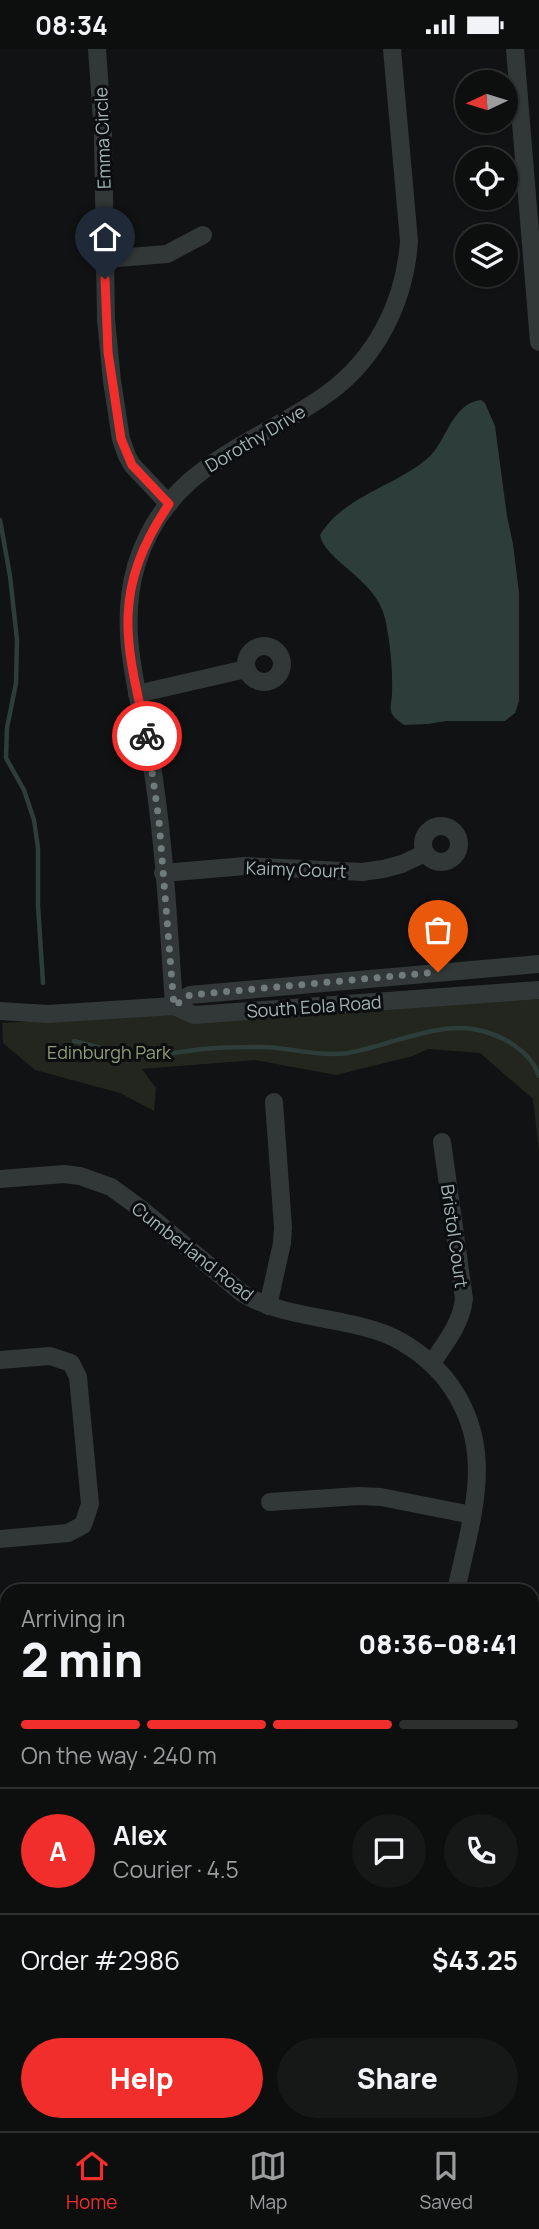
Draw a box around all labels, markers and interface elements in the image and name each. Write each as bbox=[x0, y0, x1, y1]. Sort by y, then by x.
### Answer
text: 08:34 bbox=[35, 7, 108, 43]
north arrow bbox=[455, 70, 518, 133]
map controls bbox=[455, 70, 518, 287]
street label: Emma Circle bbox=[88, 87, 116, 189]
button: locate bbox=[455, 147, 518, 210]
pin bbox=[75, 207, 135, 279]
icon: home bbox=[86, 218, 124, 256]
button: layers bbox=[455, 224, 518, 287]
street label: Dorothy Drive bbox=[200, 399, 310, 477]
courier bbox=[112, 701, 182, 771]
icon: bike bbox=[128, 717, 166, 755]
street label: Kaimy Court bbox=[245, 855, 347, 883]
pin bbox=[408, 900, 468, 972]
icon: bag bbox=[419, 911, 457, 949]
street label: South Eola Road bbox=[246, 989, 382, 1023]
park label: Edinburgh Park bbox=[47, 1040, 172, 1064]
street label: Bristol Court bbox=[436, 1183, 474, 1289]
street label: Cumberland Road bbox=[127, 1196, 259, 1306]
text: Arriving in bbox=[21, 1602, 126, 1634]
text: 08:36–08:41 bbox=[359, 1626, 518, 1662]
text: 2 min bbox=[21, 1628, 143, 1691]
text: On the way · 240 m bbox=[21, 1739, 217, 1771]
button: chat bbox=[352, 1814, 426, 1888]
button: phone bbox=[444, 1814, 518, 1888]
text: Alex bbox=[113, 1817, 167, 1853]
text: A bbox=[49, 1833, 67, 1869]
text: Courier · 4.5 bbox=[113, 1853, 239, 1885]
text: Order #2986 bbox=[21, 1942, 180, 1978]
text: $43.25 bbox=[432, 1942, 518, 1978]
button: Help bbox=[21, 2038, 263, 2118]
button: Share bbox=[277, 2038, 518, 2118]
tab: Home bbox=[66, 2147, 117, 2215]
tab: Map bbox=[249, 2147, 287, 2215]
tab: Saved bbox=[419, 2147, 473, 2215]

